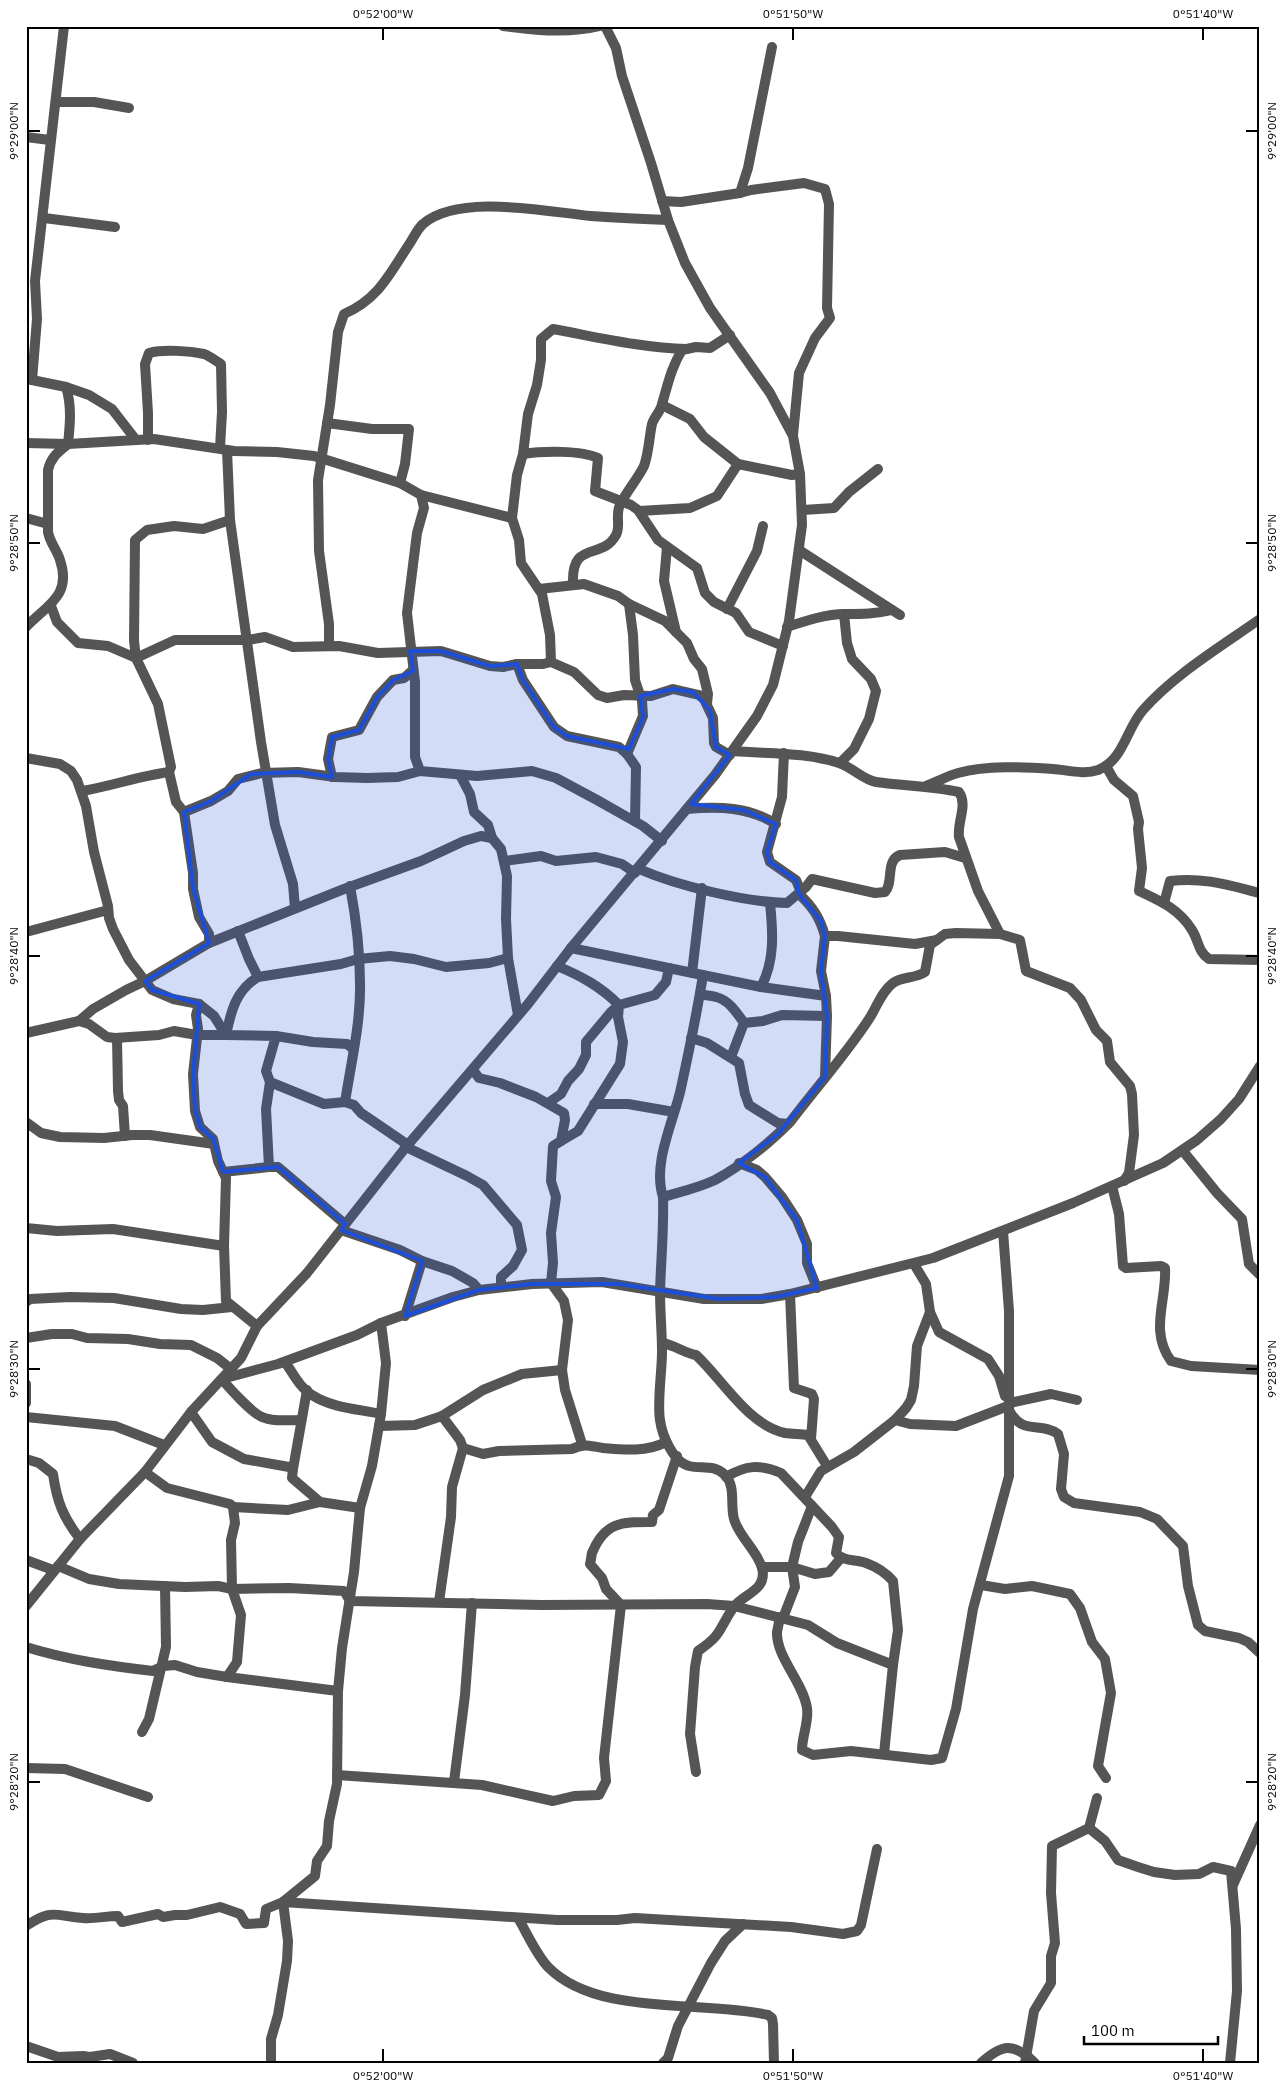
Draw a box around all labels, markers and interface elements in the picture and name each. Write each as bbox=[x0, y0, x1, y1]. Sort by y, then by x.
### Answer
text: 0°52'00"W bbox=[353, 6, 414, 21]
text: 0°51'50"W bbox=[763, 6, 824, 21]
text: 0°51'40"W bbox=[1173, 6, 1234, 21]
text: 9°29'00"N bbox=[6, 102, 21, 160]
text: 9°29'00"N bbox=[1264, 102, 1279, 160]
text: 9°28'50"N bbox=[6, 514, 21, 572]
text: 9°28'50"N bbox=[1264, 514, 1279, 572]
text: 9°28'40"N bbox=[6, 927, 21, 985]
text: 9°28'40"N bbox=[1264, 927, 1279, 985]
text: 9°28'30"N bbox=[6, 1340, 21, 1398]
text: 9°28'30"N bbox=[1264, 1340, 1279, 1398]
text: 9°28'20"N bbox=[6, 1753, 21, 1811]
text: 9°28'20"N bbox=[1264, 1753, 1279, 1811]
scale bar bbox=[1084, 2014, 1217, 2046]
text: 100 m bbox=[1091, 2021, 1135, 2040]
text: 0°52'00"W bbox=[353, 2068, 414, 2083]
text: 0°51'50"W bbox=[763, 2068, 824, 2083]
text: 0°51'40"W bbox=[1173, 2068, 1234, 2083]

